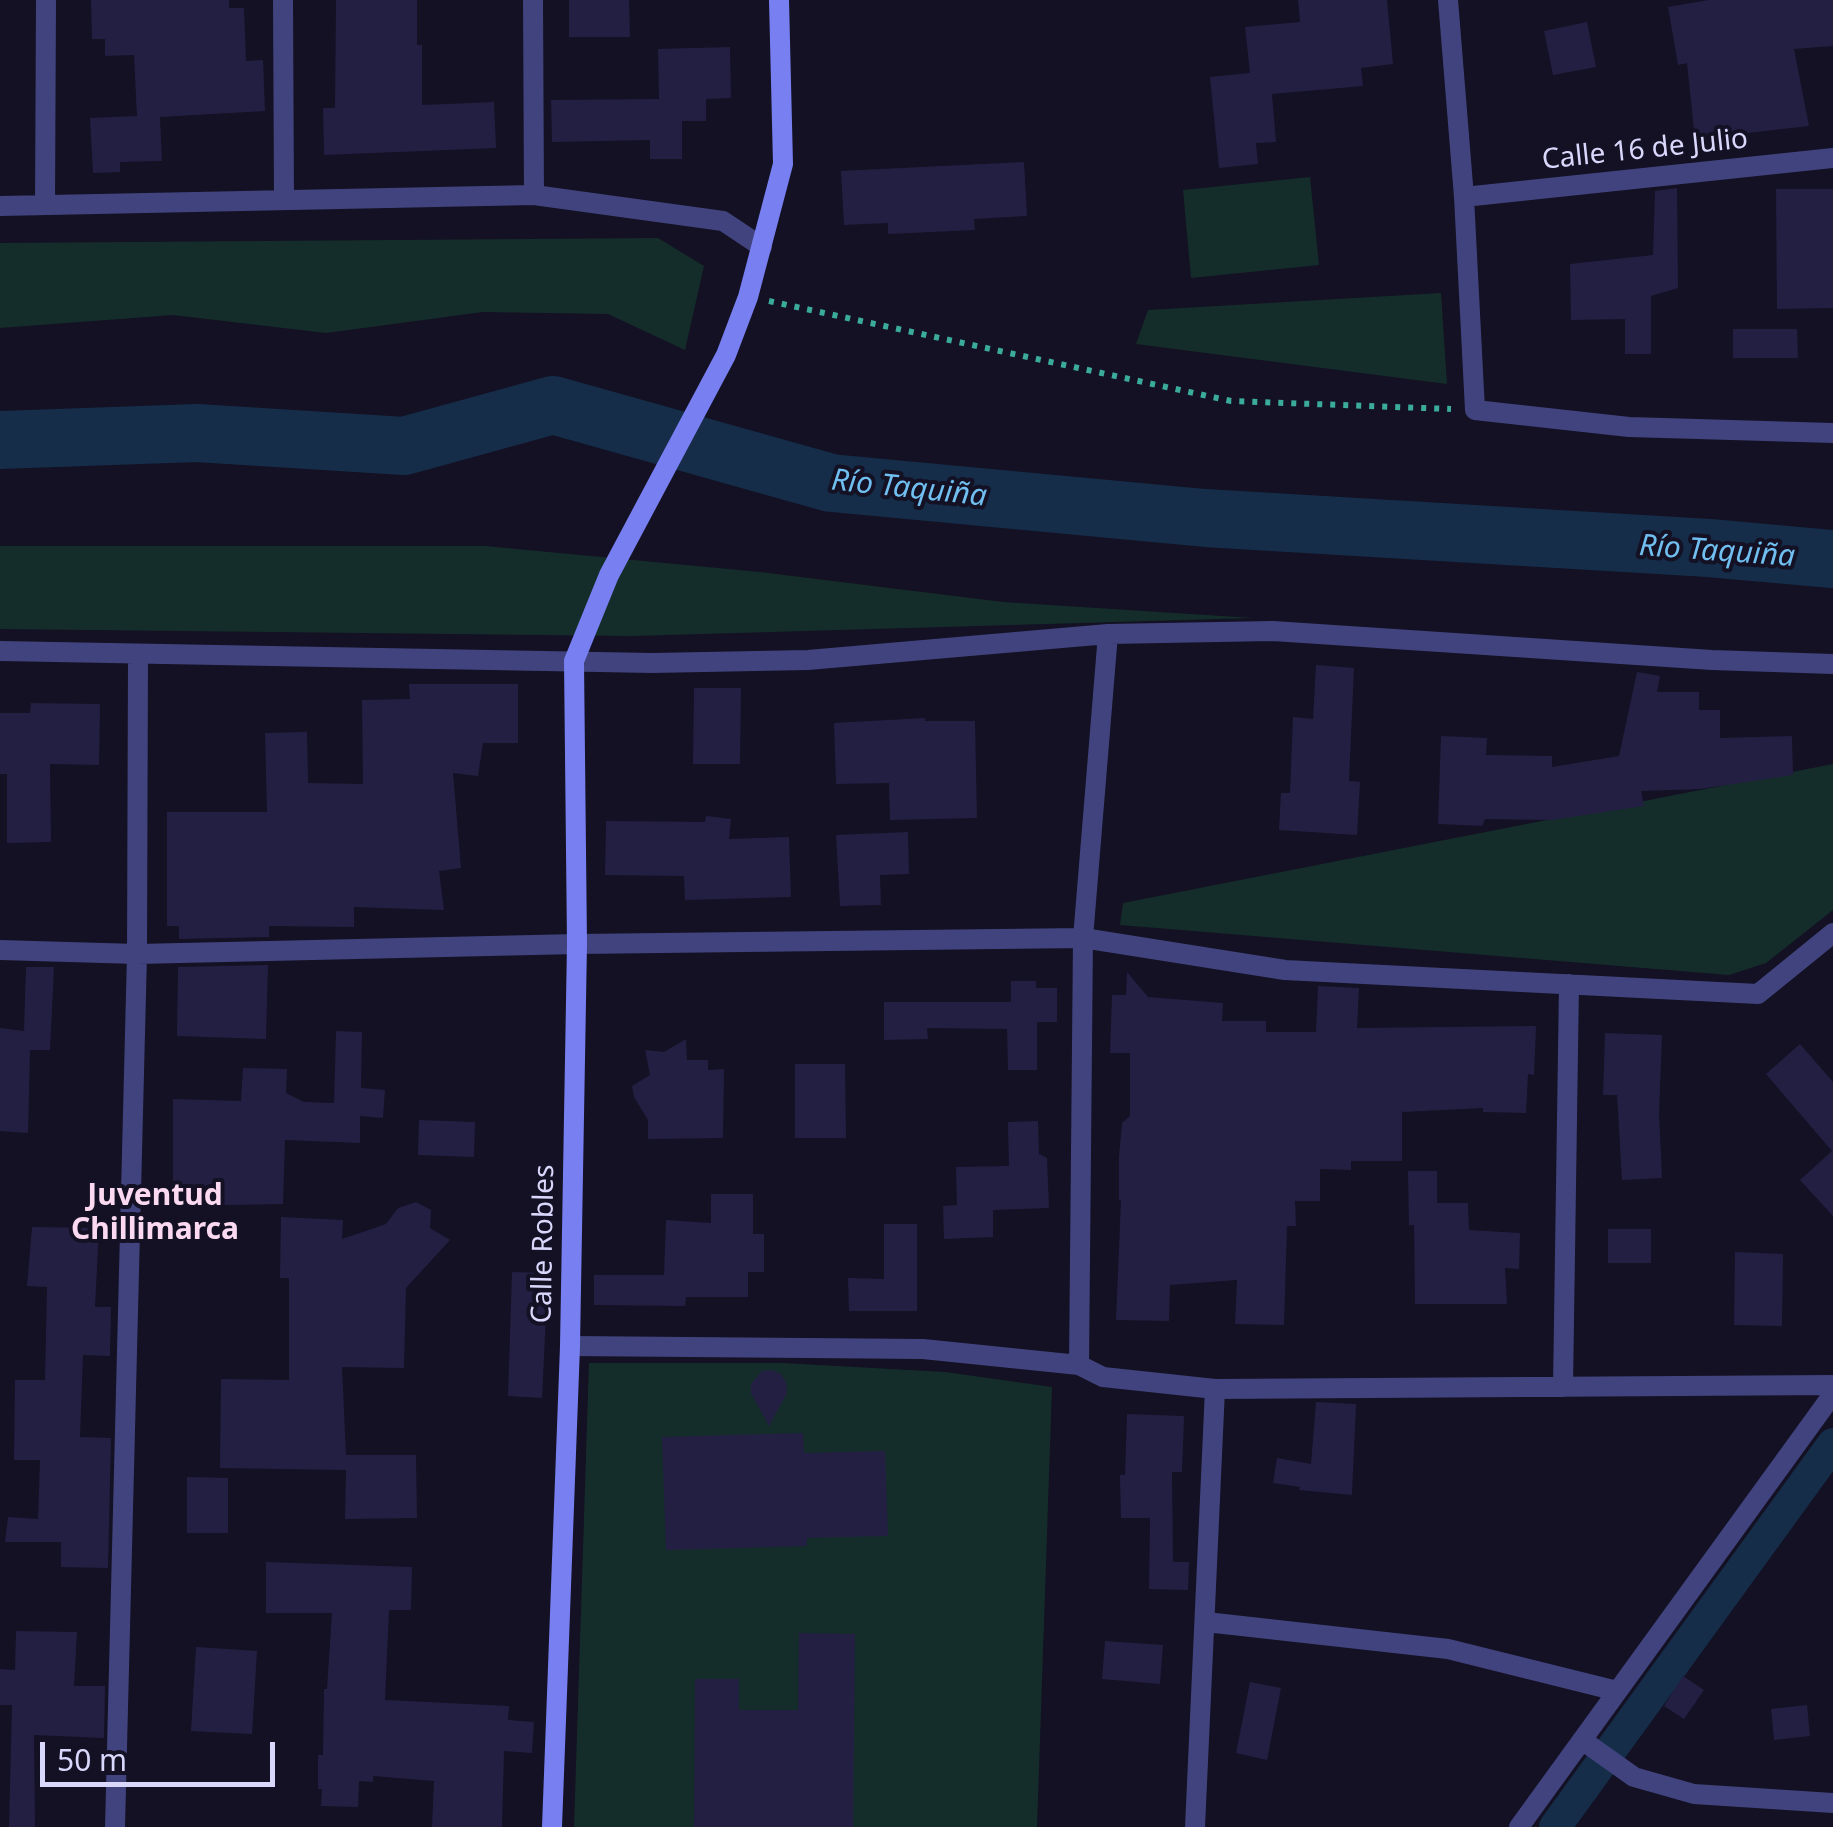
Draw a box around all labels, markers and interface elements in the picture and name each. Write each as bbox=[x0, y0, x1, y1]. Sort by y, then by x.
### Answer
street label: Calle 16 de Julio bbox=[1540, 122, 1750, 178]
water label: Río Taquiña bbox=[829, 463, 989, 515]
water label: Río Taquiña bbox=[1638, 529, 1796, 575]
street label: Calle Robles bbox=[526, 1164, 562, 1324]
district label: Juventud Chillimarca bbox=[71, 1178, 239, 1248]
scale bar bbox=[45, 1722, 280, 1784]
text: 50 m bbox=[57, 1739, 127, 1780]

